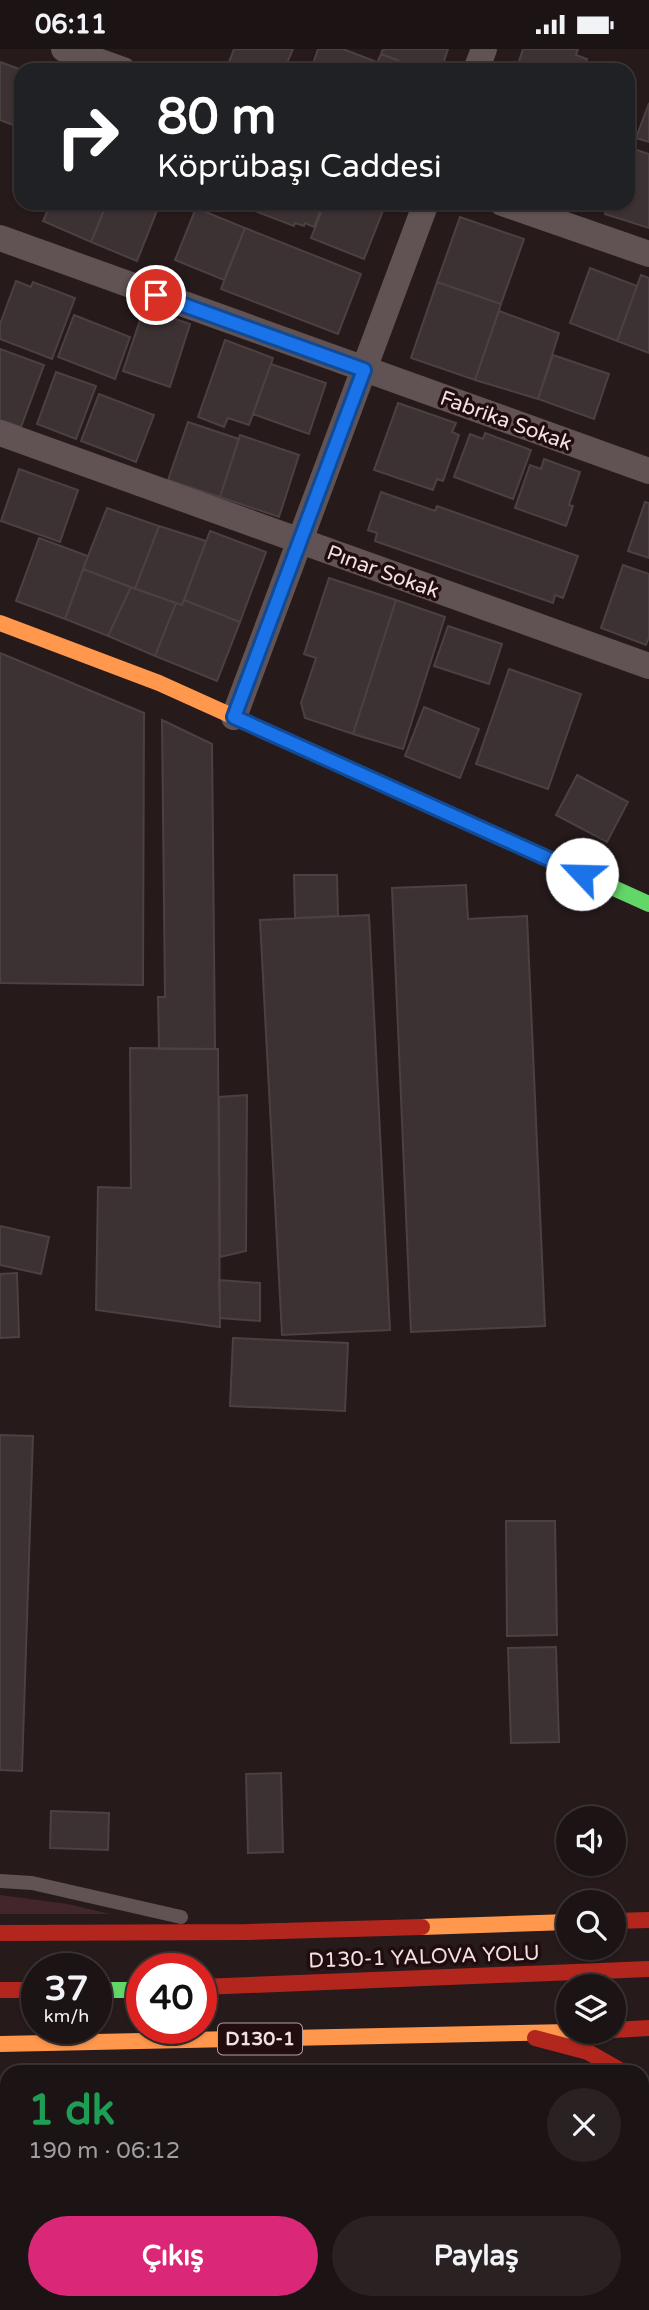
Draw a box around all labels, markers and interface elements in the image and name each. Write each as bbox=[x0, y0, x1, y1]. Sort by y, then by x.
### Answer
text: 06:11 bbox=[35, 9, 107, 40]
text: 80 m bbox=[157, 88, 276, 147]
icon: right bbox=[42, 91, 133, 182]
text: Köprübaşı Caddesi bbox=[157, 148, 442, 186]
pin bbox=[126, 265, 186, 325]
icon: arrive bbox=[137, 276, 175, 314]
street label: Fabrika Sokak bbox=[437, 386, 575, 456]
street label: Pınar Sokak bbox=[324, 540, 442, 604]
position arrow bbox=[545, 837, 619, 911]
map controls bbox=[556, 1806, 626, 2044]
button: sound bbox=[556, 1806, 626, 1876]
button: search bbox=[556, 1890, 626, 1960]
street label: D130-1 YALOVA YOLU bbox=[308, 1940, 540, 1974]
speed limit sign: 40 bbox=[126, 1953, 217, 2044]
text: 37 bbox=[45, 1968, 88, 2010]
button: layers bbox=[556, 1974, 626, 2044]
text: km/h bbox=[44, 2005, 89, 2027]
road number: D130-1 bbox=[218, 2023, 302, 2055]
text: 1 dk bbox=[28, 2085, 115, 2136]
button: close bbox=[547, 2088, 621, 2162]
text: 190 m · 06:12 bbox=[28, 2137, 180, 2165]
button: Çıkış bbox=[28, 2216, 318, 2296]
button: Paylaş bbox=[332, 2216, 621, 2296]

